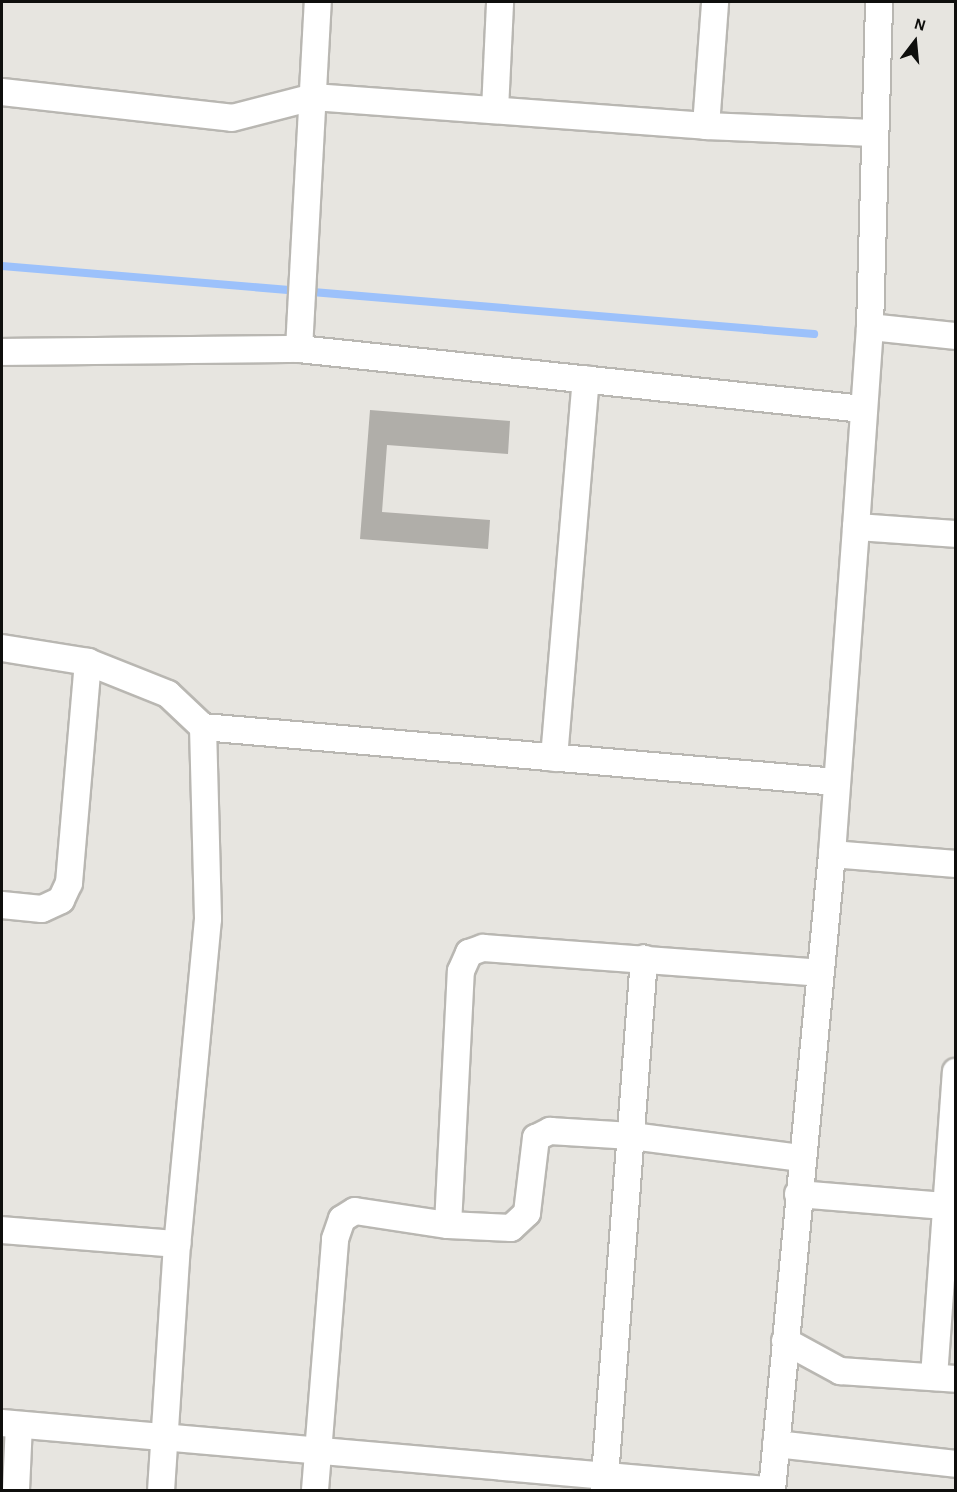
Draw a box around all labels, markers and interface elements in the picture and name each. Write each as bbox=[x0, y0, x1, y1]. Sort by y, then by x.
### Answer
north arrow bbox=[885, 12, 945, 72]
text: N bbox=[912, 15, 928, 34]

